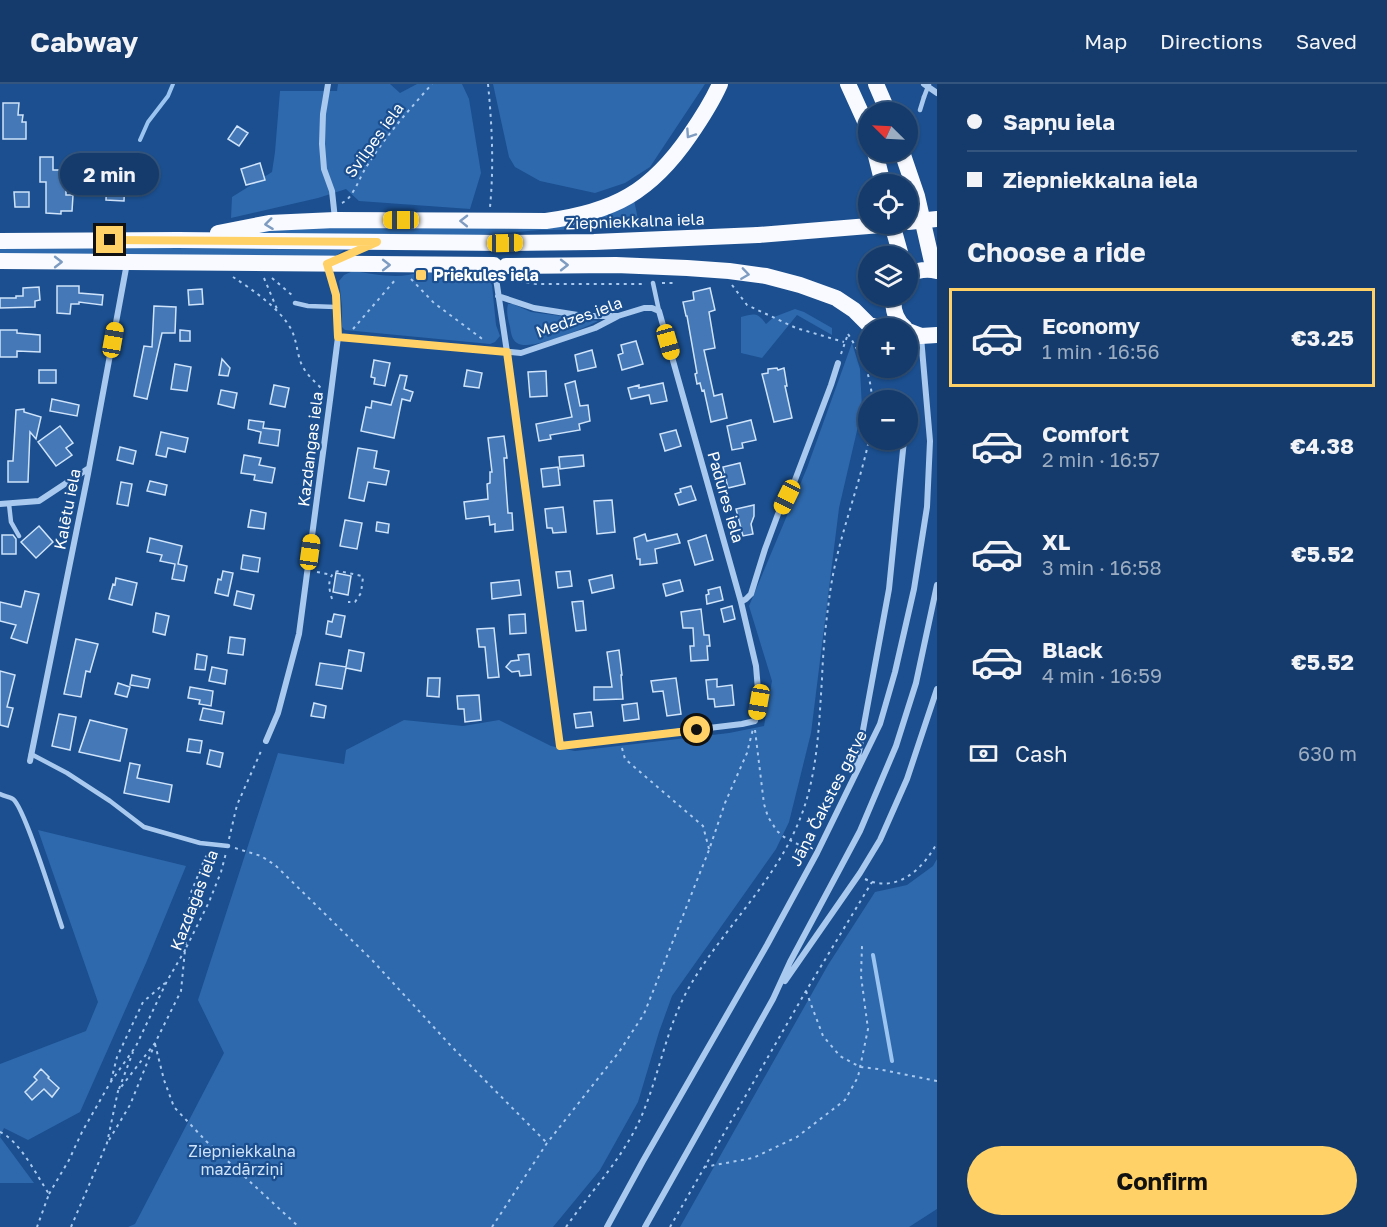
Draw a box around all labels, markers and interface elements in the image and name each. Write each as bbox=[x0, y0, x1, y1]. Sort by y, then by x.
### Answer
text: Cabway bbox=[30, 25, 138, 58]
text: Map bbox=[1084, 28, 1127, 54]
text: Directions bbox=[1160, 28, 1263, 54]
text: Saved bbox=[1296, 28, 1357, 54]
street label: Svilpes iela bbox=[340, 99, 408, 181]
north arrow bbox=[858, 102, 918, 162]
map controls bbox=[858, 102, 918, 450]
text: Sapņu iela bbox=[1003, 108, 1115, 135]
one-way arrow bbox=[686, 128, 698, 138]
callout: 2 min bbox=[60, 153, 160, 195]
text: 2 min bbox=[83, 162, 136, 186]
text: Ziepniekkalna iela bbox=[1003, 166, 1198, 193]
button: locate bbox=[858, 174, 918, 234]
street label: Ziepniekkalna iela bbox=[565, 209, 705, 233]
car bbox=[383, 211, 419, 229]
one-way arrow bbox=[459, 215, 468, 227]
one-way arrow bbox=[264, 217, 273, 230]
route end bbox=[96, 226, 123, 253]
car bbox=[487, 234, 523, 252]
text: Choose a ride bbox=[967, 236, 1146, 268]
button: layers bbox=[858, 246, 918, 306]
one-way arrow bbox=[54, 255, 63, 268]
one-way arrow bbox=[381, 259, 390, 271]
one-way arrow bbox=[560, 259, 569, 272]
place label: Priekules iela bbox=[433, 265, 539, 285]
one-way arrow bbox=[741, 267, 750, 279]
marker: Priekules iela bbox=[414, 268, 428, 282]
street label: Medzes iela bbox=[533, 292, 625, 342]
icon: car bbox=[970, 311, 1024, 365]
text: Economy bbox=[1042, 312, 1140, 339]
button: + bbox=[858, 318, 918, 378]
car bbox=[101, 321, 125, 359]
car bbox=[654, 322, 682, 362]
text: €3.25 bbox=[1291, 324, 1354, 351]
text: 1 min · 16:56 bbox=[1042, 339, 1160, 363]
street label: Kazdangas iela bbox=[293, 390, 327, 508]
button: − bbox=[858, 390, 918, 450]
icon: car bbox=[970, 419, 1024, 473]
text: Comfort bbox=[1042, 420, 1129, 447]
text: €4.38 bbox=[1290, 432, 1354, 459]
text: 2 min · 16:57 bbox=[1042, 447, 1160, 471]
street label: Padures iela bbox=[703, 449, 749, 545]
street label: Kalētu iela bbox=[49, 467, 85, 551]
car bbox=[771, 477, 803, 517]
icon: car bbox=[970, 527, 1024, 581]
text: XL bbox=[1042, 528, 1070, 555]
car bbox=[299, 533, 321, 571]
text: €5.52 bbox=[1291, 540, 1354, 567]
text: 3 min · 16:58 bbox=[1042, 555, 1162, 579]
icon: car bbox=[970, 635, 1024, 689]
text: Black bbox=[1042, 636, 1103, 663]
text: €5.52 bbox=[1291, 648, 1354, 675]
text: 4 min · 16:59 bbox=[1042, 663, 1162, 687]
car bbox=[747, 683, 771, 721]
route start bbox=[683, 716, 710, 743]
street label: Jāņa Čakstes gatve bbox=[785, 727, 871, 869]
icon: cash bbox=[967, 737, 1000, 770]
text: Cash bbox=[1015, 740, 1068, 767]
text: 630 m bbox=[1298, 741, 1357, 765]
street label: Kazdagas iela bbox=[166, 847, 222, 953]
park label: Ziepniekkalna mazdārziņi bbox=[188, 1141, 296, 1179]
button: Confirm bbox=[967, 1146, 1357, 1215]

